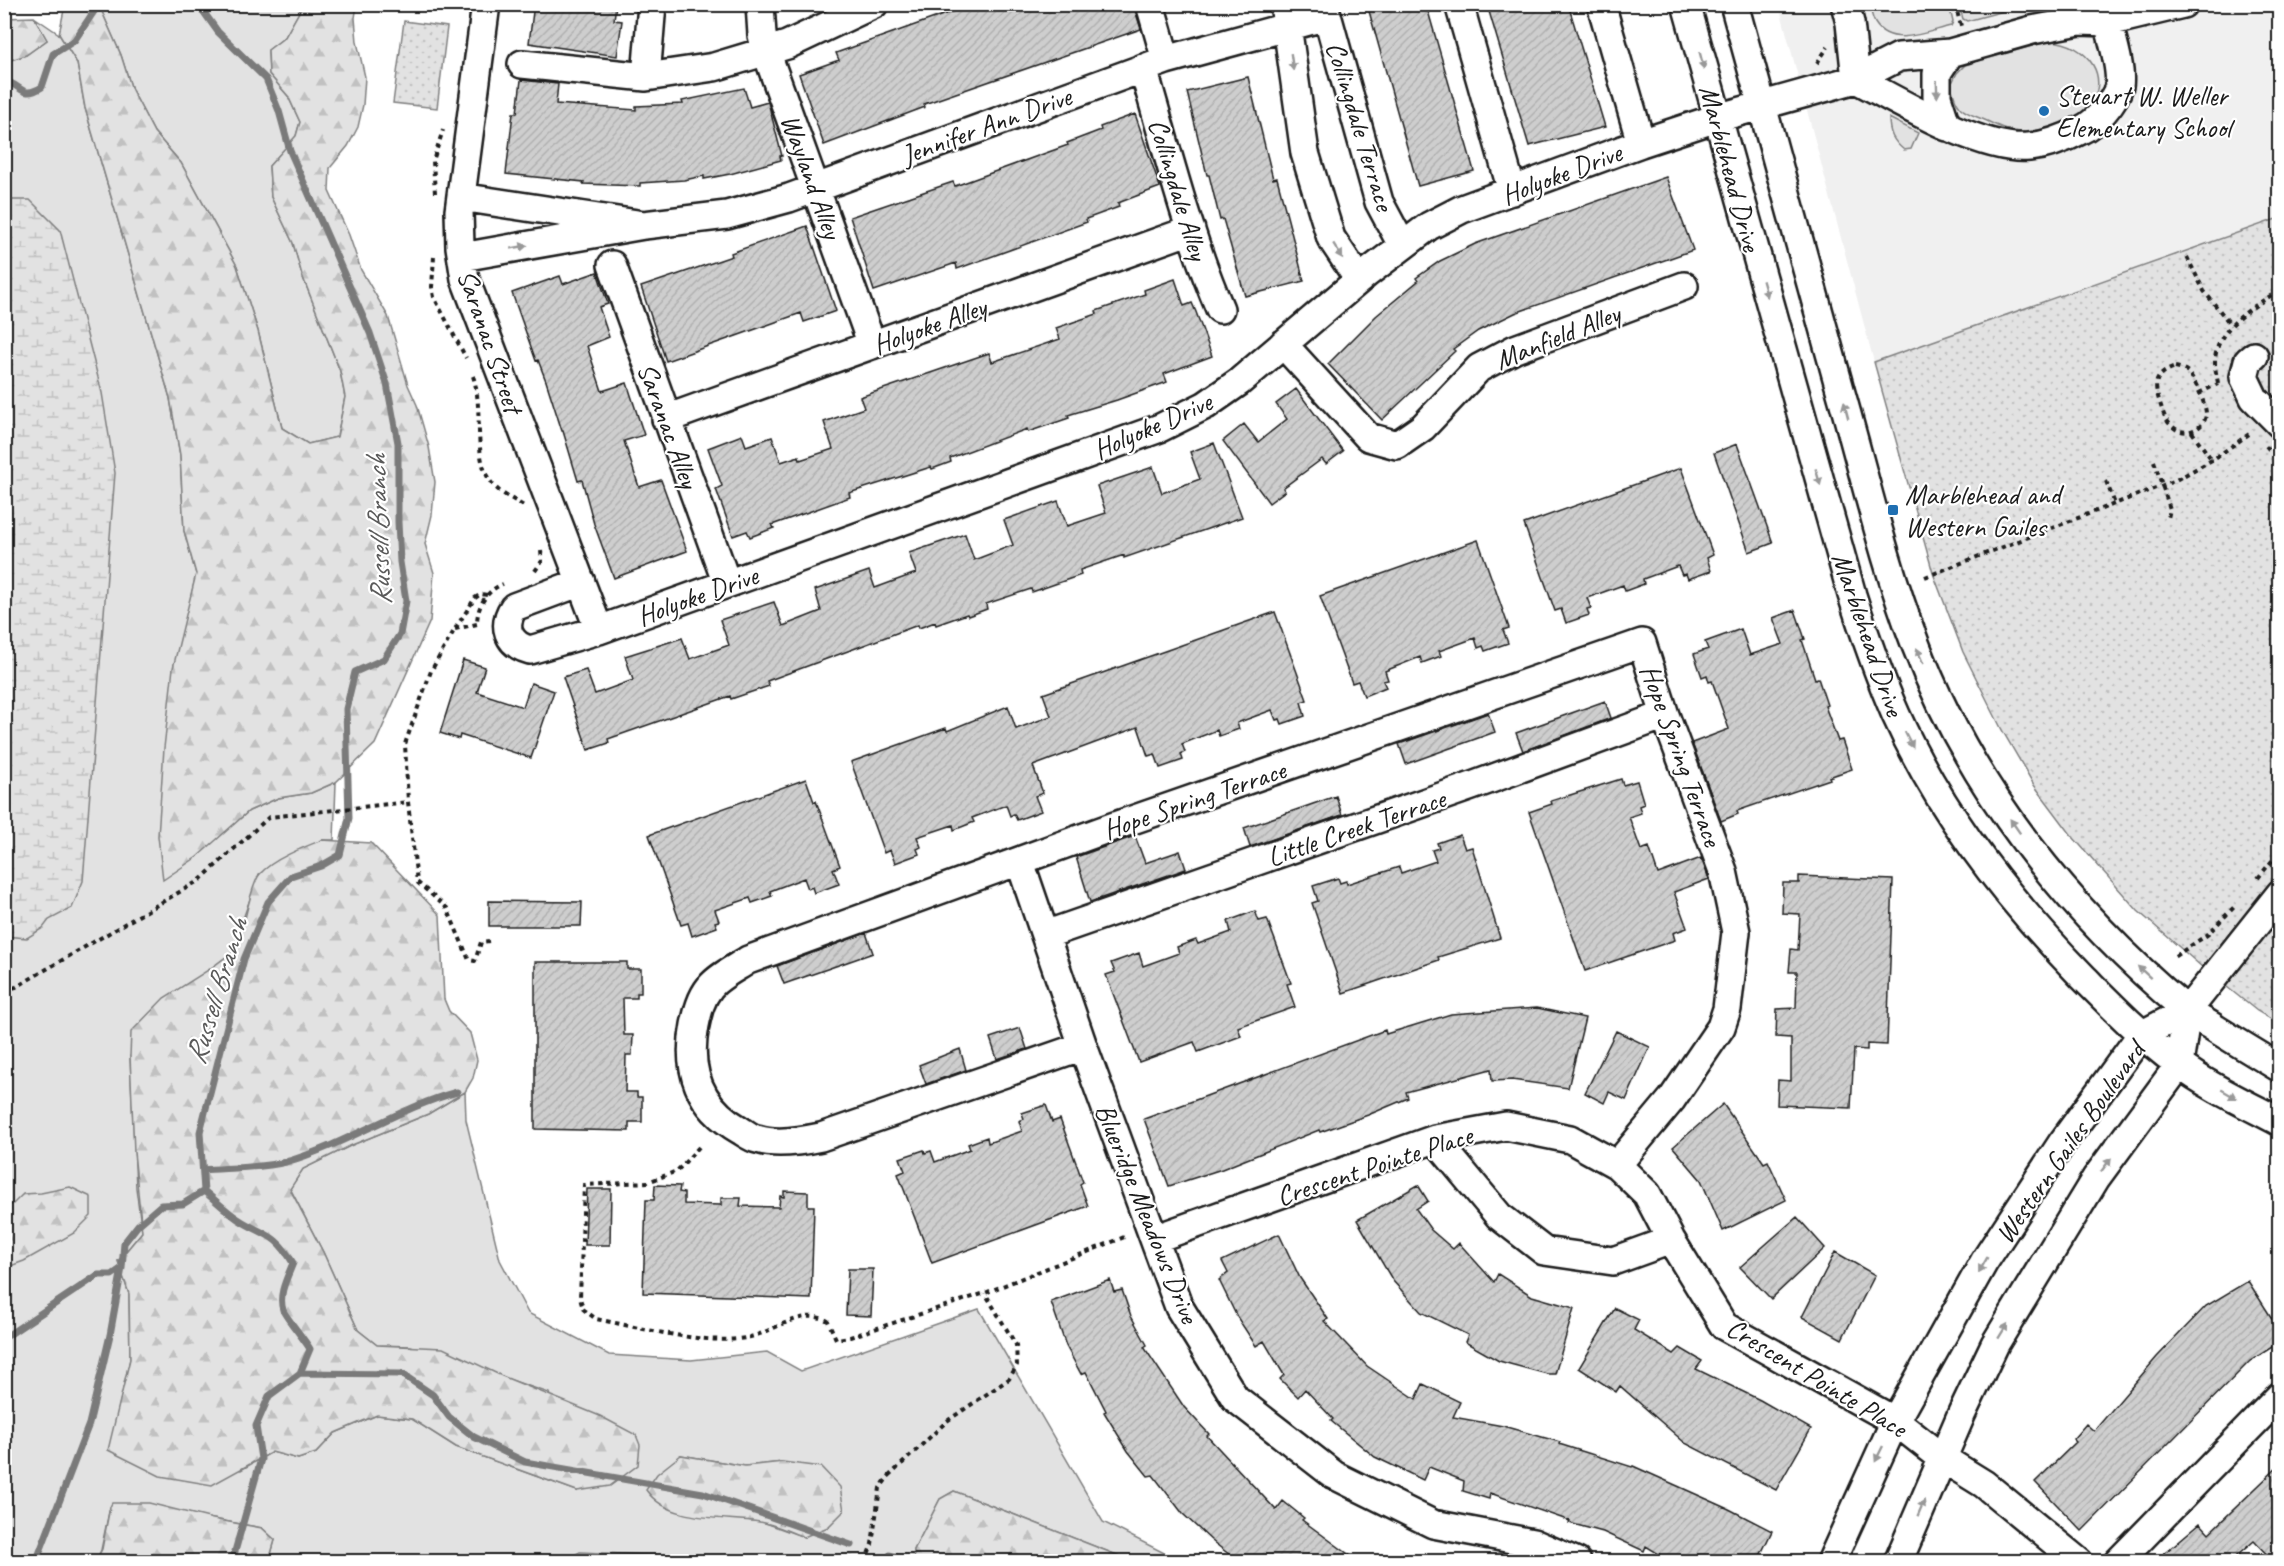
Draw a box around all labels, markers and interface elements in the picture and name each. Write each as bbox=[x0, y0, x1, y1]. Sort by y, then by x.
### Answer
street label: Collingdale Terrace bbox=[1318, 37, 1403, 217]
one-way arrow bbox=[1698, 52, 1707, 70]
one-way arrow bbox=[1287, 53, 1297, 72]
street label: Jennifer Ann Drive bbox=[895, 78, 1078, 173]
place label: Steuart W. Weller Elementary School bbox=[2056, 78, 2236, 145]
one-way arrow bbox=[1933, 79, 1942, 98]
street label: Marblehead Drive bbox=[1692, 81, 1770, 257]
marker: Steuart W. Weller Elementary School bbox=[2037, 104, 2051, 118]
street label: Wayland Alley bbox=[773, 109, 851, 245]
street label: Collingdale Alley bbox=[1141, 114, 1217, 266]
street label: Holyoke Drive bbox=[1496, 134, 1628, 212]
one-way arrow bbox=[510, 242, 529, 251]
one-way arrow bbox=[1333, 243, 1344, 259]
street label: Saranac Street bbox=[450, 265, 533, 421]
one-way arrow bbox=[1761, 280, 1770, 298]
street label: Holyoke Alley bbox=[868, 288, 993, 362]
street label: Manfield Alley bbox=[1490, 295, 1627, 377]
street label: Saranac Alley bbox=[630, 358, 708, 495]
street label: Holyoke Drive bbox=[1087, 383, 1219, 467]
one-way arrow bbox=[1841, 400, 1850, 418]
water label: Russell Branch bbox=[356, 452, 400, 606]
one-way arrow bbox=[1814, 468, 1823, 486]
place label: Marblehead and Western Gailes bbox=[1905, 477, 2064, 544]
marker: Marblehead and Western Gailes bbox=[1886, 503, 1900, 517]
street label: Marblehead Drive bbox=[1824, 548, 1913, 722]
street label: Holyoke Drive bbox=[632, 557, 764, 633]
one-way arrow bbox=[1915, 647, 1925, 665]
street label: Hope Spring Terrace bbox=[1632, 660, 1731, 853]
one-way arrow bbox=[1904, 732, 1914, 749]
street label: Hope Spring Terrace bbox=[1098, 751, 1292, 847]
street label: Little Creek Terrace bbox=[1263, 780, 1452, 874]
one-way arrow bbox=[2009, 819, 2021, 835]
water label: Russell Branch bbox=[176, 911, 257, 1068]
one-way arrow bbox=[2137, 966, 2152, 979]
street label: Western Gailes Boulevard bbox=[1987, 1031, 2154, 1250]
one-way arrow bbox=[2221, 1089, 2238, 1099]
street label: Blueridge Meadows Drive bbox=[1088, 1098, 1208, 1330]
street label: Crescent Pointe Place bbox=[1272, 1117, 1478, 1214]
one-way arrow bbox=[2099, 1158, 2111, 1173]
one-way arrow bbox=[1978, 1257, 1988, 1274]
street label: Crescent Pointe Place bbox=[1720, 1310, 1915, 1446]
one-way arrow bbox=[1998, 1323, 2009, 1339]
one-way arrow bbox=[1874, 1446, 1883, 1463]
one-way arrow bbox=[1916, 1498, 1926, 1516]

